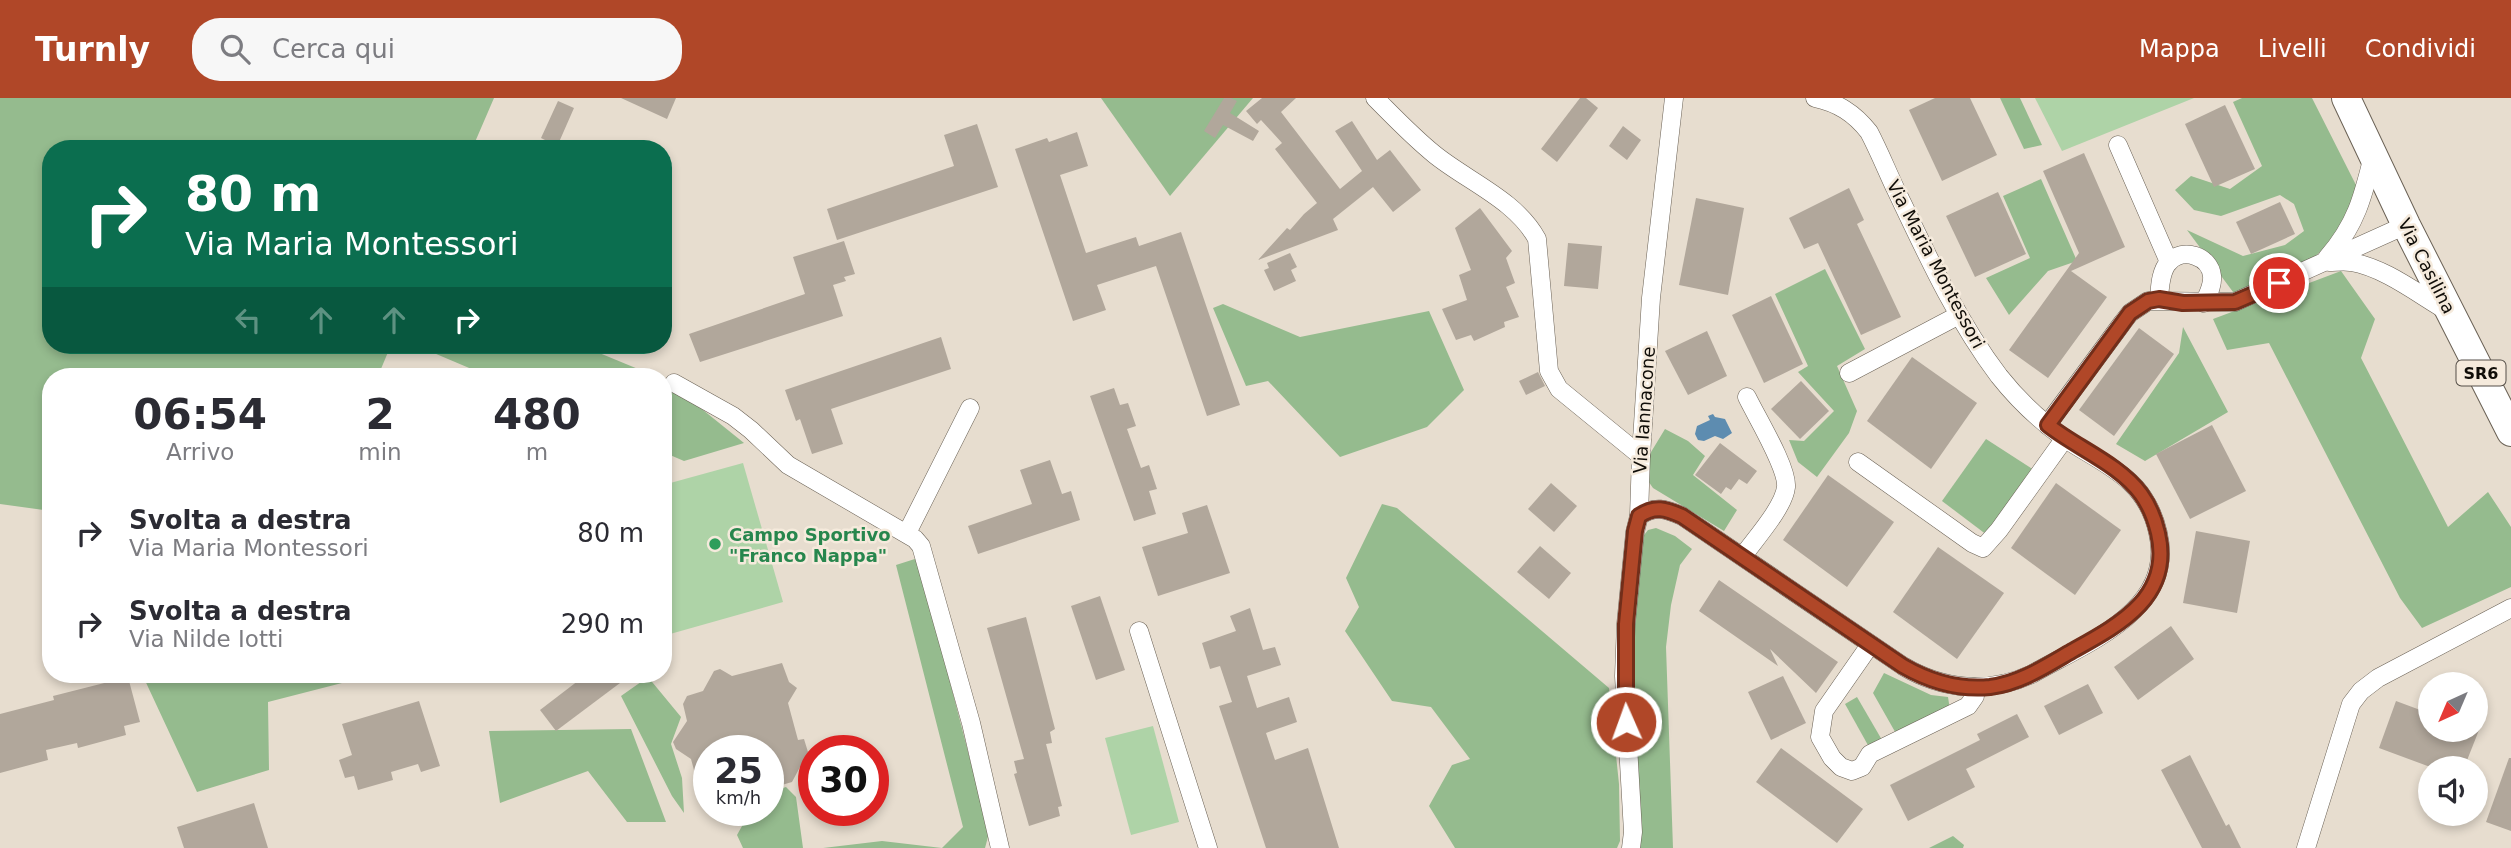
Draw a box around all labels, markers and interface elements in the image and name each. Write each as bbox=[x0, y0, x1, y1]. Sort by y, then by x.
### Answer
search box bbox=[192, 18, 682, 81]
text: Turnly bbox=[35, 30, 150, 69]
icon: search bbox=[216, 30, 254, 68]
text: Cerca qui bbox=[272, 34, 395, 64]
text: Mappa bbox=[2139, 35, 2220, 63]
text: Livelli bbox=[2258, 35, 2327, 63]
text: Condividi bbox=[2365, 35, 2476, 63]
text: 80 m bbox=[185, 166, 321, 223]
icon: right bbox=[70, 168, 161, 259]
street label: Via Maria Montessori bbox=[1883, 176, 1989, 352]
street label: Via Casilina bbox=[2394, 215, 2460, 317]
text: Via Maria Montessori bbox=[185, 225, 519, 263]
pin bbox=[2249, 253, 2309, 313]
icon: arrive bbox=[2260, 264, 2298, 302]
icon: left bbox=[229, 301, 267, 339]
icon: ahead bbox=[302, 301, 340, 339]
icon: ahead bbox=[375, 301, 413, 339]
icon: right bbox=[448, 301, 486, 339]
street label: Via Iannacone bbox=[1629, 346, 1659, 474]
road number: SR6 bbox=[2456, 360, 2506, 386]
text: 06:54 bbox=[133, 390, 267, 439]
text: 2 bbox=[365, 390, 395, 439]
text: 480 bbox=[493, 390, 581, 439]
text: Arrivo bbox=[166, 439, 234, 465]
text: min bbox=[358, 439, 402, 465]
text: m bbox=[526, 439, 548, 465]
text: Svolta a destra bbox=[129, 505, 352, 535]
icon: right bbox=[70, 514, 108, 552]
text: 80 m bbox=[577, 518, 644, 548]
place label: Campo Sportivo "Franco Nappa" bbox=[729, 524, 891, 566]
text: Via Maria Montessori bbox=[129, 535, 369, 561]
marker: Campo Sportivo "Franco Nappa" bbox=[707, 536, 723, 552]
text: Svolta a destra bbox=[129, 596, 352, 626]
icon: right bbox=[70, 605, 108, 643]
text: 290 m bbox=[561, 609, 644, 639]
text: Via Nilde Iotti bbox=[129, 626, 283, 652]
north arrow bbox=[2418, 672, 2488, 742]
map controls bbox=[2418, 672, 2488, 826]
position arrow bbox=[1589, 685, 1663, 759]
speed limit sign: 30 bbox=[798, 735, 889, 826]
text: 25 bbox=[714, 751, 763, 791]
button: sound bbox=[2418, 756, 2488, 826]
text: km/h bbox=[716, 787, 761, 808]

